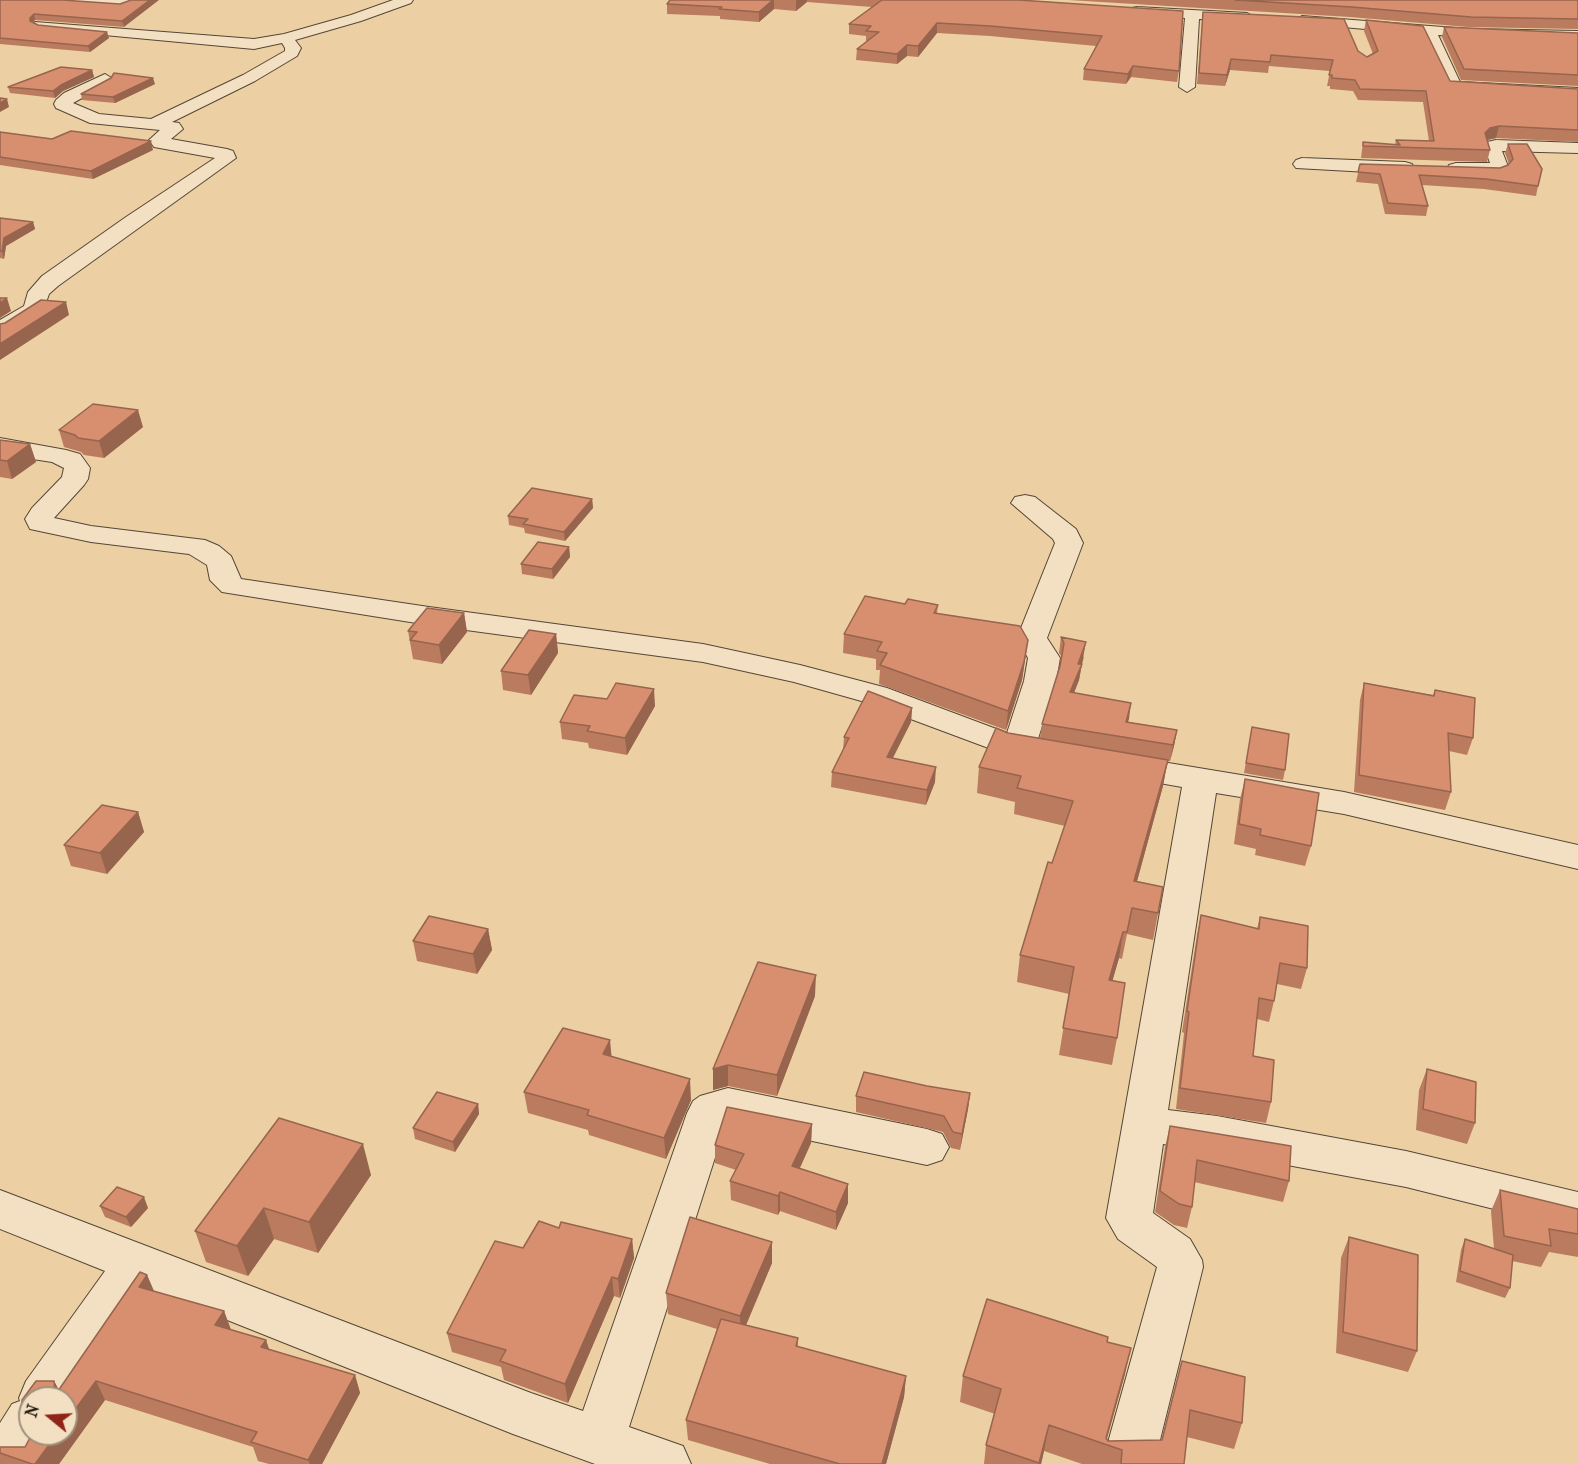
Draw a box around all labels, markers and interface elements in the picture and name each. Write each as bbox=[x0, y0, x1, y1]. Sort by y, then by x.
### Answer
north arrow bbox=[18, 1386, 78, 1446]
text: N bbox=[21, 1402, 43, 1420]

